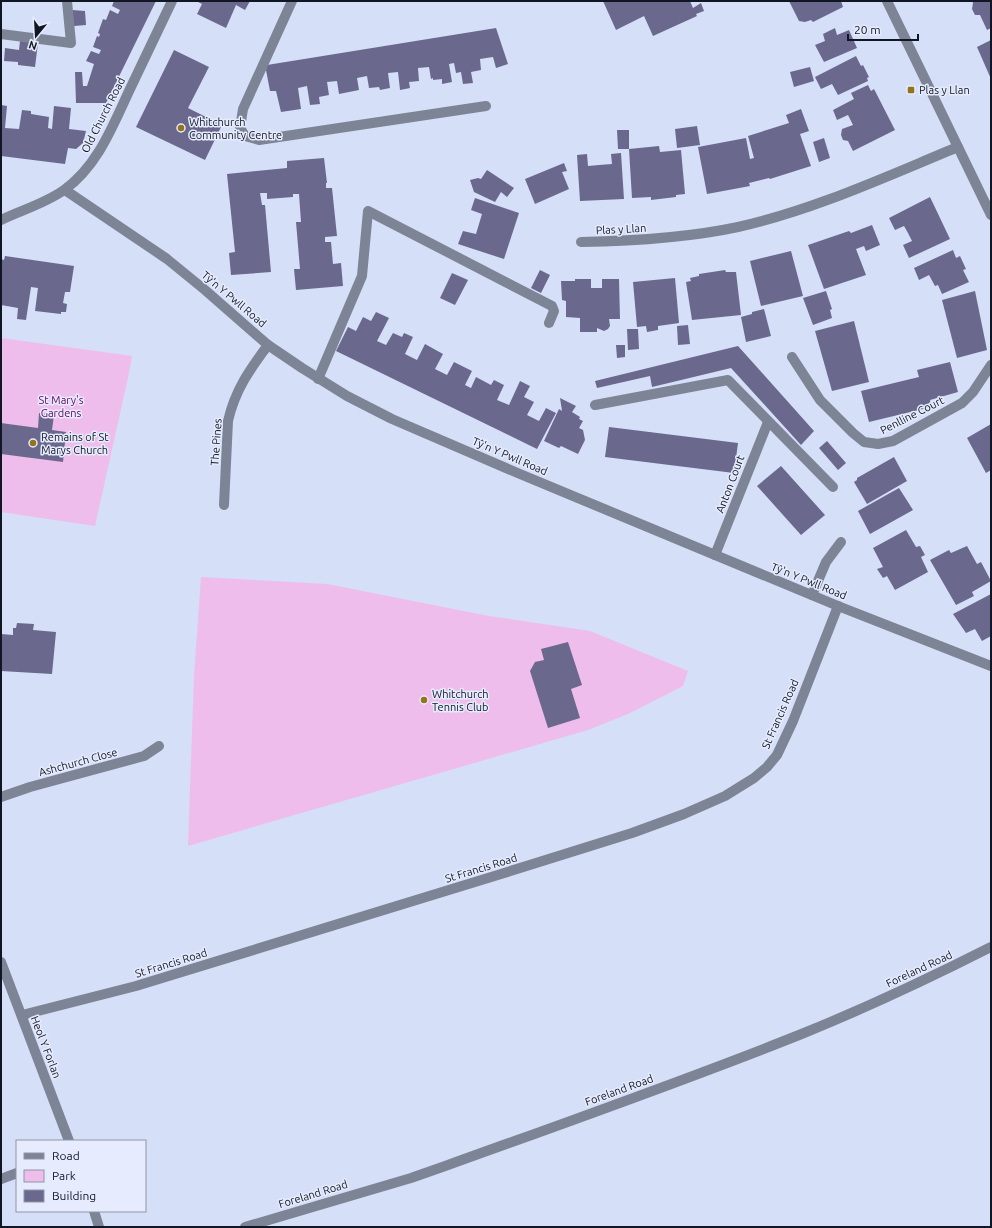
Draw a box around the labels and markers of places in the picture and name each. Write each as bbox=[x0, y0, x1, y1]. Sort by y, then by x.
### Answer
place label: Plas y Llan bbox=[919, 84, 970, 96]
marker: Plas y Llan bbox=[906, 85, 916, 95]
place label: Whitchurch Community Centre bbox=[189, 116, 282, 141]
marker: Whitchurch Community Centre bbox=[176, 123, 186, 133]
place label: Remains of St Marys Church bbox=[41, 431, 109, 456]
marker: Remains of St Marys Church bbox=[28, 438, 38, 448]
place label: Whitchurch Tennis Club bbox=[432, 688, 489, 713]
marker: Whitchurch Tennis Club bbox=[419, 695, 429, 705]

